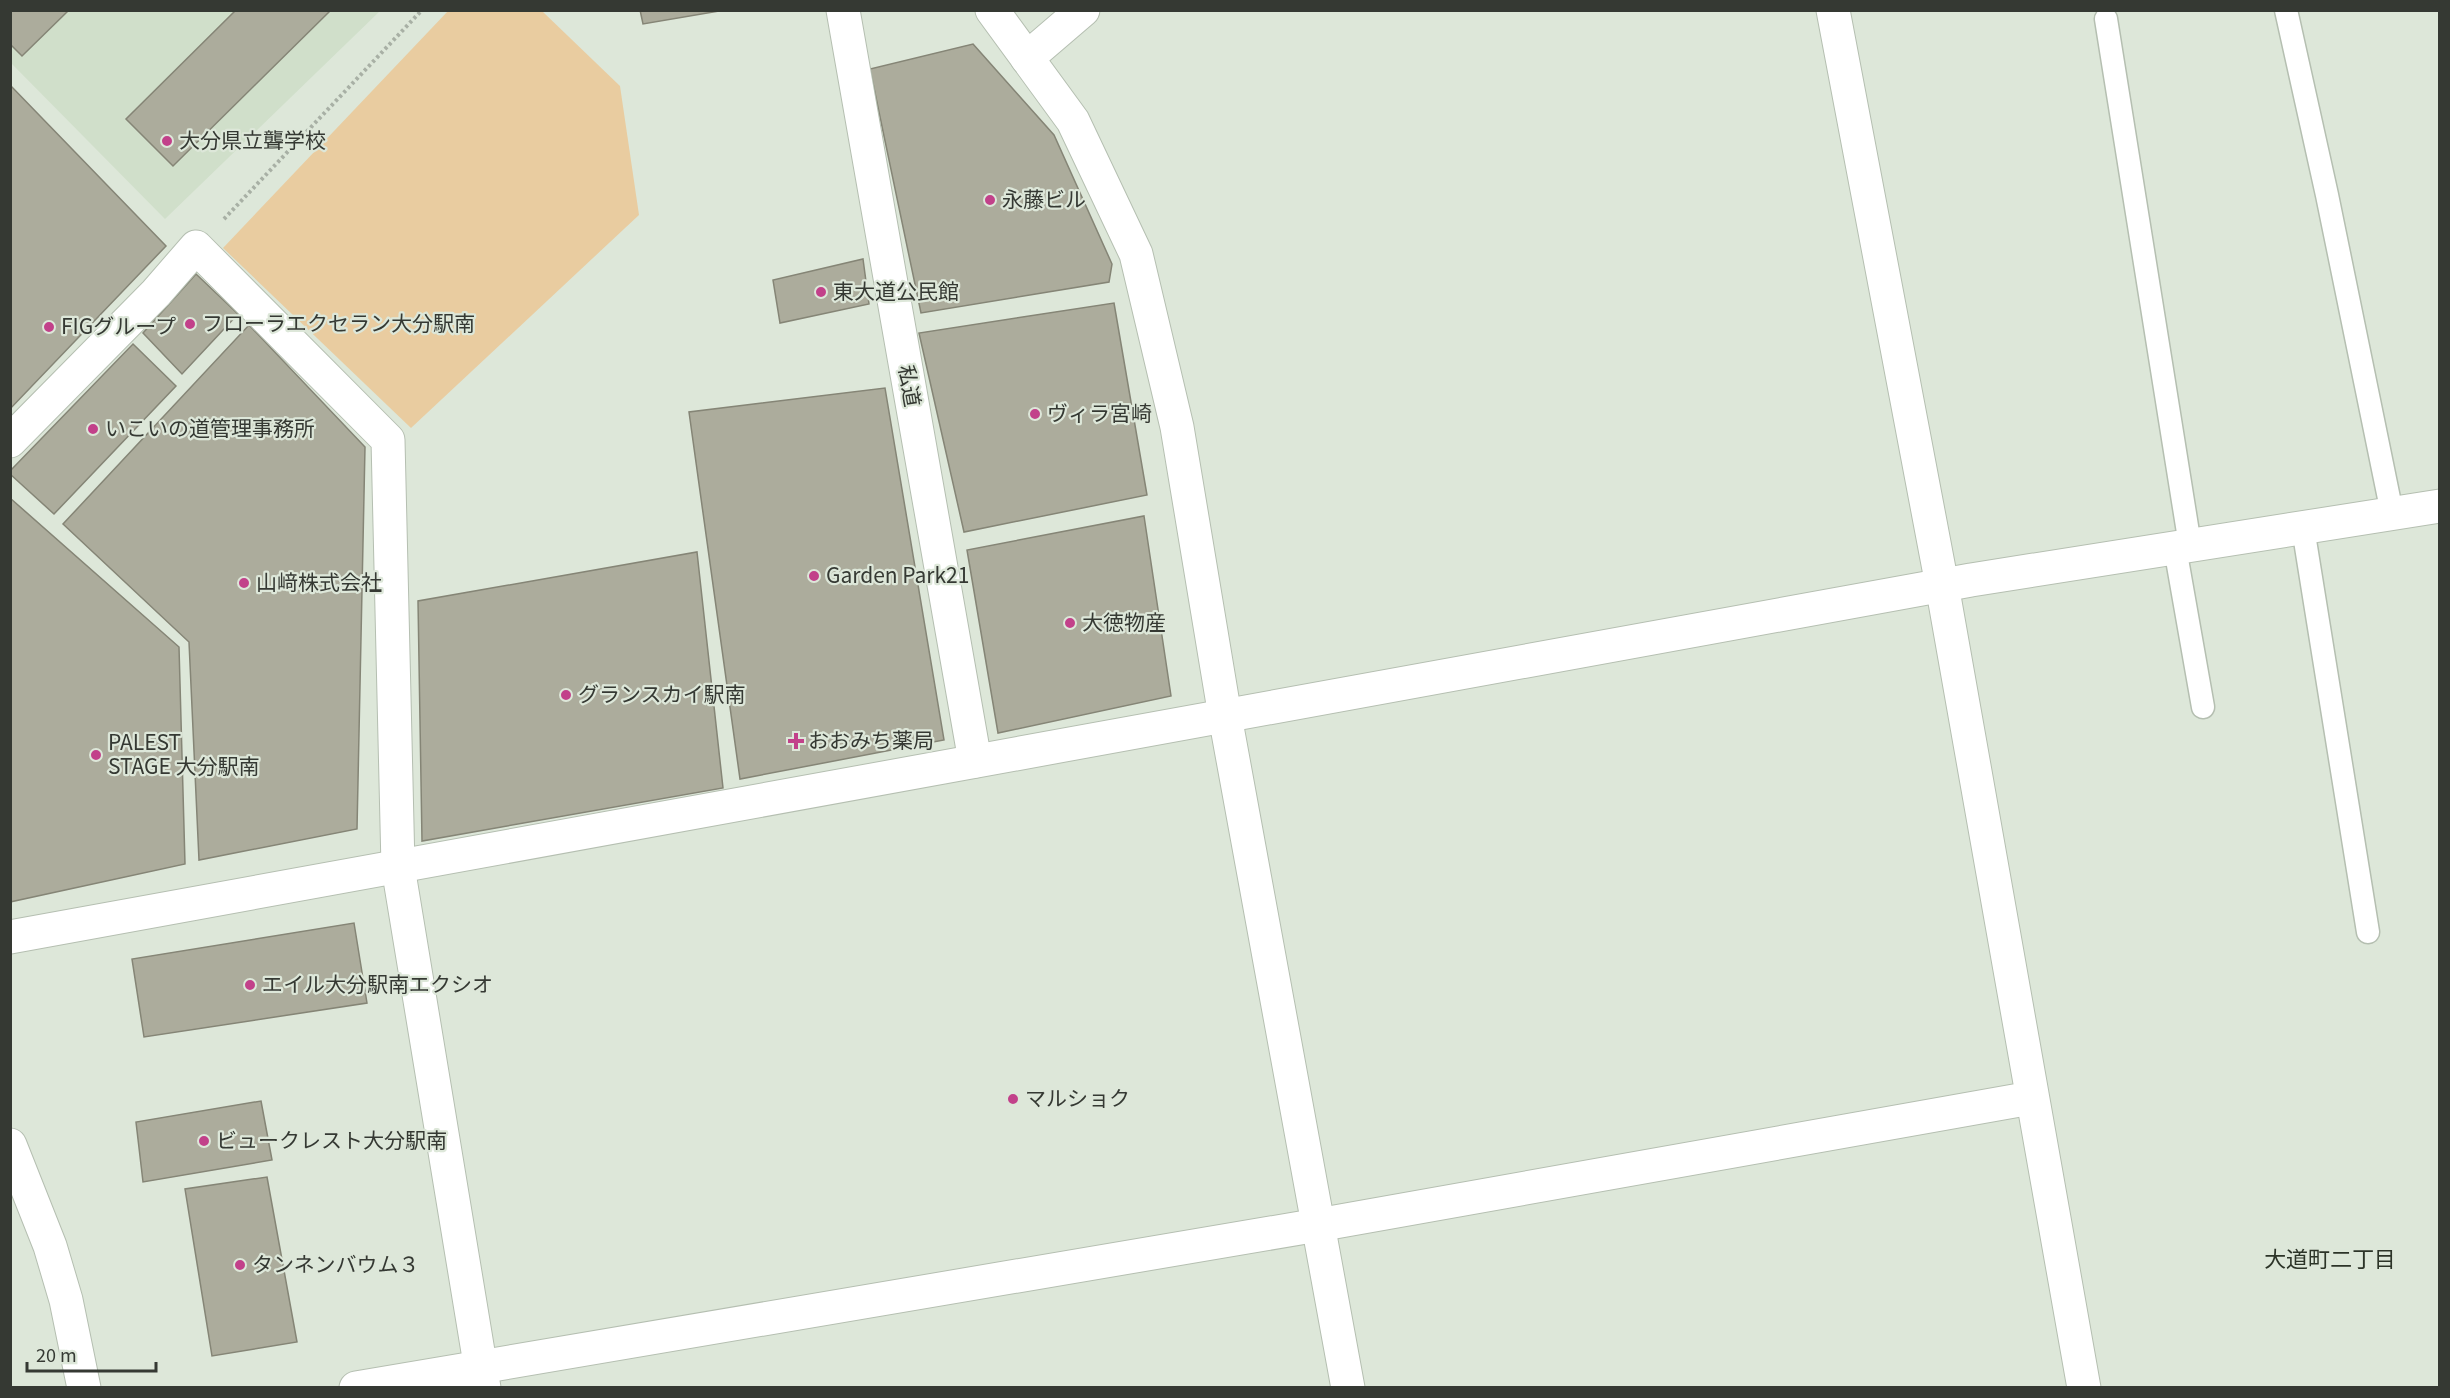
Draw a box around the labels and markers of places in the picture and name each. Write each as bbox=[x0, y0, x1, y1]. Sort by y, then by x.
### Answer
place label: 大分県立聾学校 bbox=[179, 124, 326, 154]
marker: 大分県立聾学校 bbox=[160, 134, 174, 148]
place label: 永藤ビル bbox=[1002, 183, 1086, 213]
marker: 永藤ビル bbox=[983, 193, 997, 207]
place label: 東大道公民館 bbox=[833, 275, 959, 305]
marker: 東大道公民館 bbox=[814, 285, 828, 299]
place label: フローラエクセラン大分駅南 bbox=[202, 307, 475, 337]
place label: FIGグループ bbox=[61, 310, 176, 340]
marker: フローラエクセラン大分駅南 bbox=[183, 317, 197, 331]
marker: FIGグループ bbox=[42, 320, 56, 334]
place label: ヴィラ宮崎 bbox=[1047, 397, 1152, 427]
marker: ヴィラ宮崎 bbox=[1028, 407, 1042, 421]
place label: いこいの道管理事務所 bbox=[105, 412, 315, 442]
marker: いこいの道管理事務所 bbox=[86, 422, 100, 436]
place label: Garden Park21 bbox=[826, 559, 969, 589]
place label: 山﨑株式会社 bbox=[256, 566, 382, 596]
marker: Garden Park21 bbox=[807, 569, 821, 583]
marker: 山﨑株式会社 bbox=[237, 576, 251, 590]
place label: 大徳物産 bbox=[1082, 606, 1166, 636]
marker: 大徳物産 bbox=[1063, 616, 1077, 630]
place label: グランスカイ駅南 bbox=[578, 678, 746, 708]
marker: グランスカイ駅南 bbox=[559, 688, 573, 702]
place label: おおみち薬局 bbox=[808, 724, 934, 754]
place label: PALEST STAGE 大分駅南 bbox=[108, 726, 260, 780]
marker: おおみち薬局 bbox=[789, 734, 803, 748]
marker: PALEST STAGE 大分駅南 bbox=[89, 748, 103, 762]
place label: エイル大分駅南エクシオ bbox=[262, 968, 493, 998]
marker: エイル大分駅南エクシオ bbox=[243, 978, 257, 992]
place label: マルショク bbox=[1025, 1082, 1130, 1112]
marker: マルショク bbox=[1006, 1092, 1020, 1106]
place label: ビュークレスト大分駅南 bbox=[216, 1124, 447, 1154]
marker: ビュークレスト大分駅南 bbox=[197, 1134, 211, 1148]
place label: タンネンバウム３ bbox=[252, 1248, 420, 1278]
marker: タンネンバウム３ bbox=[233, 1258, 247, 1272]

